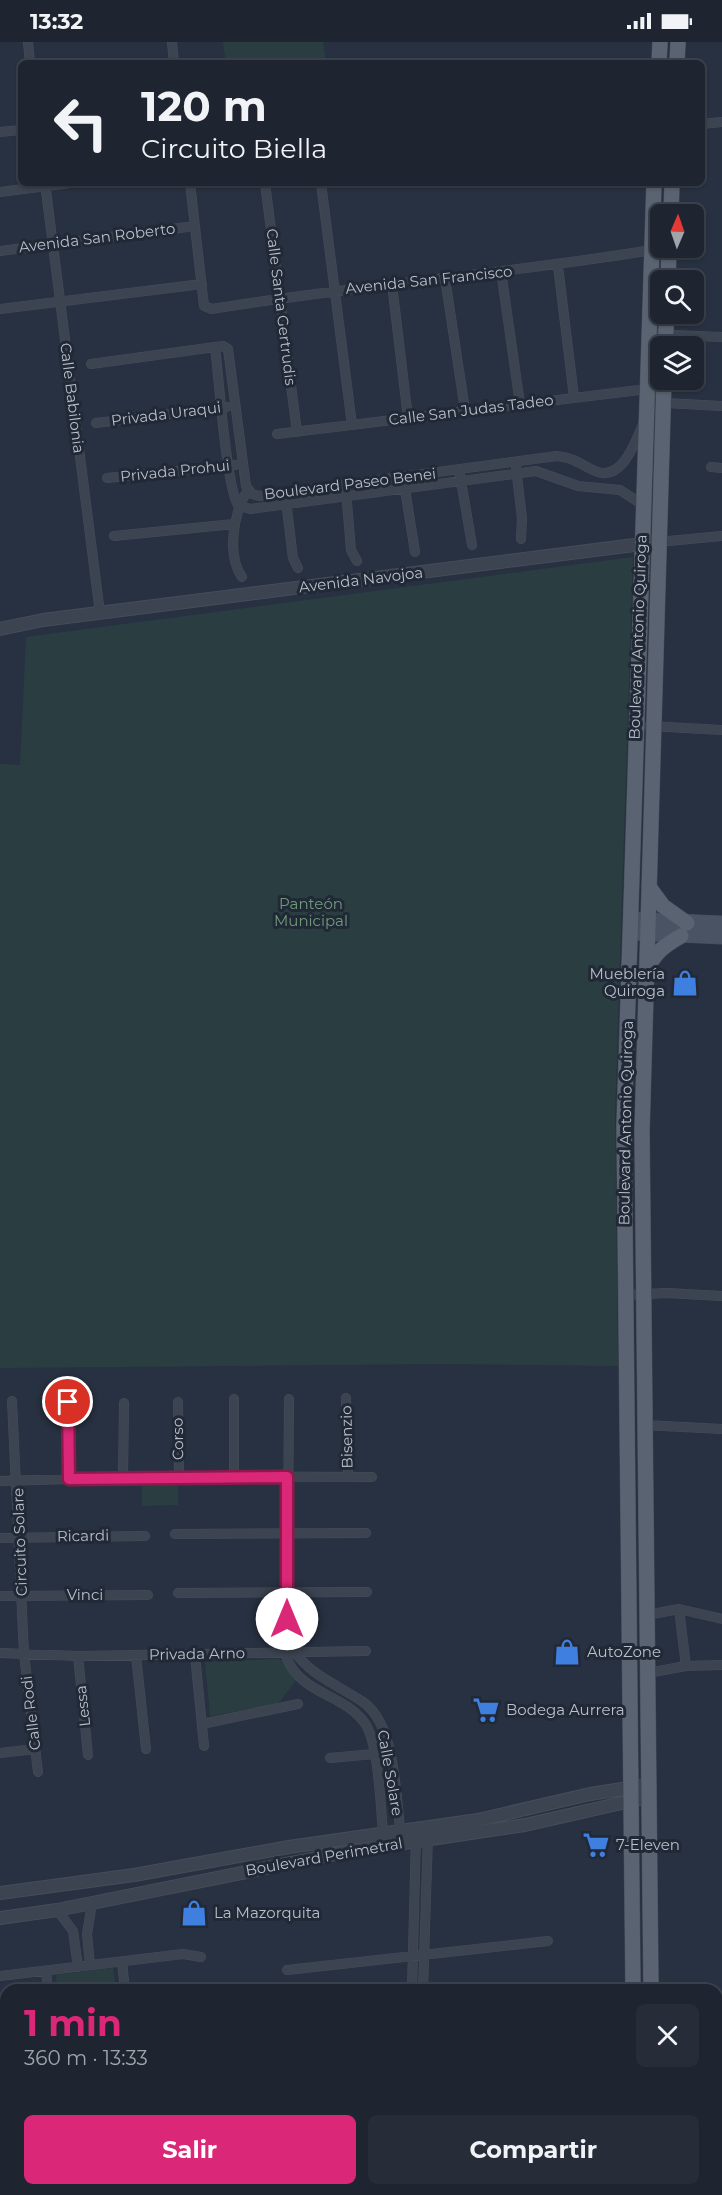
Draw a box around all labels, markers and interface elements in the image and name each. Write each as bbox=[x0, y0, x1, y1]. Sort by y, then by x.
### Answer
text: 13:32 bbox=[30, 8, 83, 35]
text: 120 m bbox=[141, 80, 267, 132]
icon: left bbox=[42, 84, 120, 162]
text: Circuito Biella bbox=[141, 132, 327, 165]
north arrow bbox=[650, 204, 704, 258]
map controls bbox=[650, 204, 704, 390]
street label: Avenida San Roberto bbox=[18, 218, 176, 257]
street label: Calle Santa Gertrudis bbox=[262, 227, 301, 386]
street label: Avenida San Francisco bbox=[345, 261, 513, 298]
button: search bbox=[650, 270, 704, 324]
button: layers bbox=[650, 336, 704, 390]
street label: Calle Babilonia bbox=[56, 342, 89, 454]
street label: Calle San Judas Tadeo bbox=[387, 390, 555, 429]
street label: Privada Uraqui bbox=[110, 397, 222, 430]
street label: Privada Prohui bbox=[119, 455, 231, 486]
street label: Boulevard Paseo Benei bbox=[263, 464, 437, 503]
street label: Boulevard Antonio Quiroga bbox=[624, 534, 651, 740]
street label: Avenida Navojoa bbox=[298, 562, 424, 597]
park label: Panteón Municipal bbox=[274, 894, 348, 930]
place label: Mueblería Quiroga bbox=[589, 964, 665, 1000]
shop icon: Mueblería Quiroga bbox=[670, 968, 700, 998]
street label: Boulevard Antonio Quiroga bbox=[614, 1020, 637, 1226]
pin bbox=[42, 1376, 93, 1427]
icon: arrive bbox=[51, 1385, 84, 1418]
street label: Bisenzio bbox=[336, 1405, 357, 1469]
street label: Corso bbox=[168, 1418, 187, 1460]
street label: Circuito Solare bbox=[8, 1487, 31, 1597]
street label: Ricardi bbox=[57, 1526, 109, 1545]
street label: Vinci bbox=[67, 1585, 103, 1604]
position arrow bbox=[255, 1587, 319, 1651]
shop icon: AutoZone bbox=[552, 1637, 582, 1667]
place label: AutoZone bbox=[587, 1642, 661, 1661]
street label: Privada Arno bbox=[149, 1643, 245, 1664]
street label: Calle Rodi bbox=[17, 1675, 44, 1751]
street label: Lessa bbox=[71, 1685, 94, 1728]
supermarket icon: Bodega Aurrera bbox=[471, 1695, 501, 1725]
place label: Bodega Aurrera bbox=[506, 1700, 625, 1719]
street label: Calle Solare bbox=[374, 1729, 407, 1817]
supermarket icon: 7-Eleven bbox=[581, 1830, 611, 1860]
street label: Boulevard Perimetral bbox=[244, 1833, 404, 1880]
place label: 7-Eleven bbox=[616, 1835, 680, 1854]
shop icon: La Mazorquita bbox=[179, 1898, 209, 1928]
place label: La Mazorquita bbox=[214, 1903, 320, 1922]
text: 1 min bbox=[24, 2001, 122, 2045]
button: close bbox=[636, 2004, 699, 2067]
text: 360 m · 13:33 bbox=[24, 2046, 148, 2070]
button: Salir bbox=[24, 2115, 356, 2184]
button: Compartir bbox=[368, 2115, 699, 2184]

